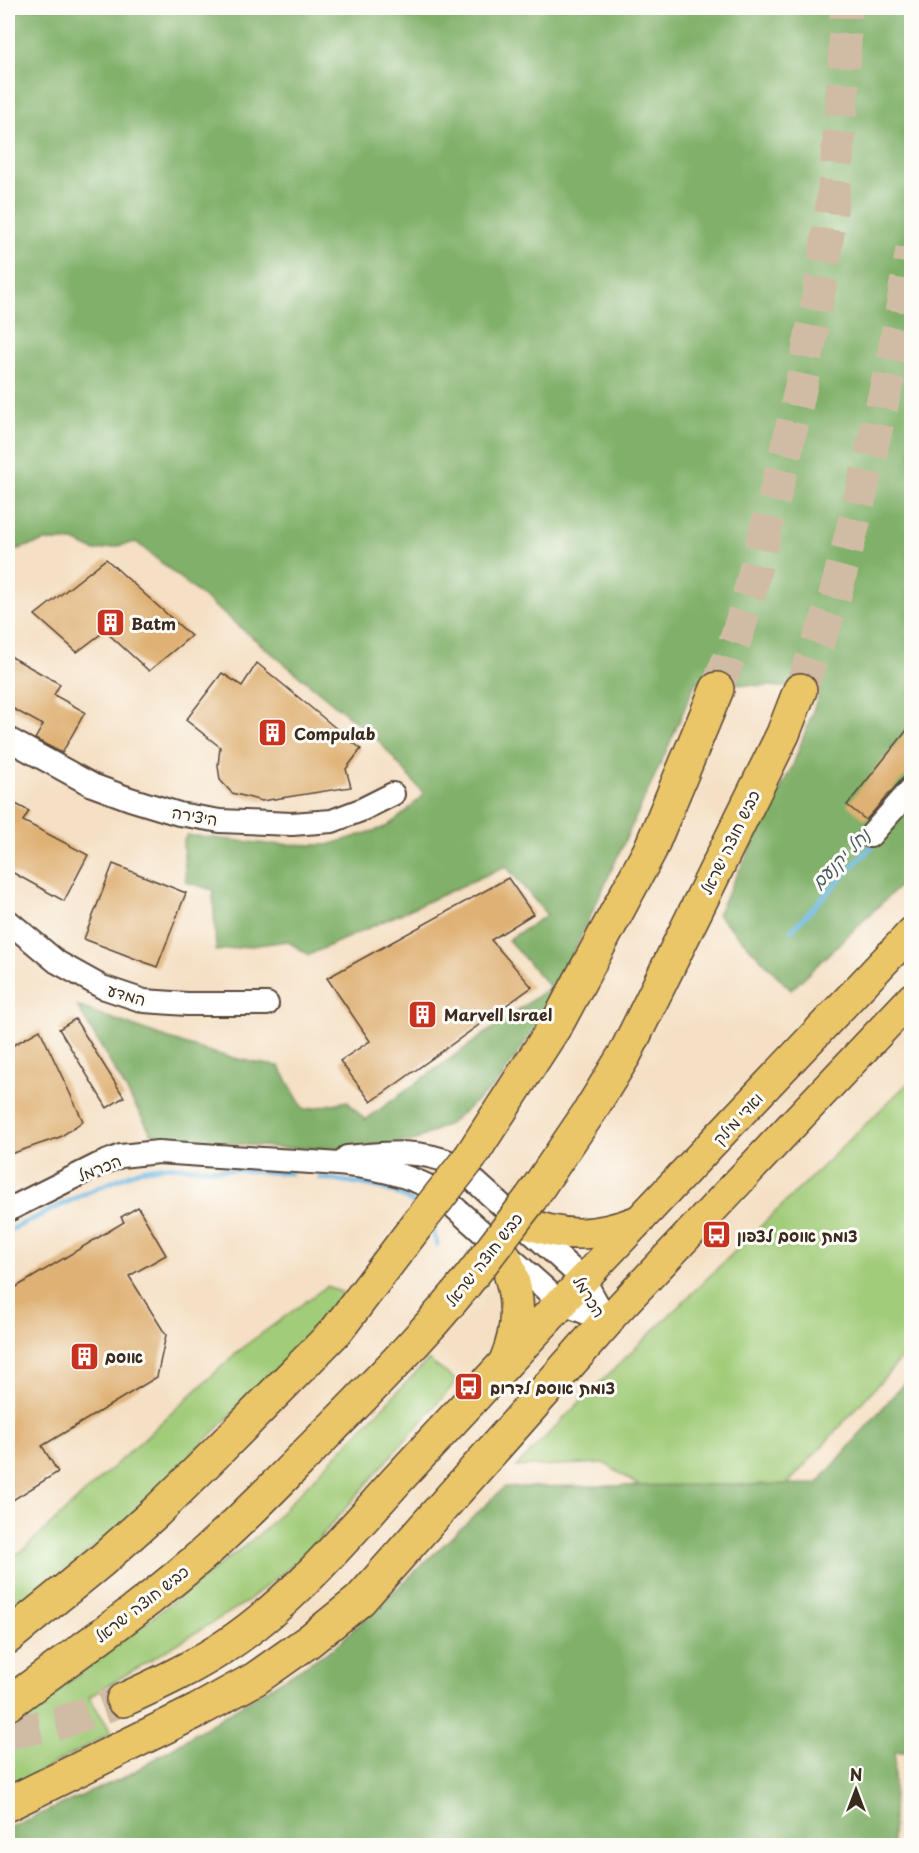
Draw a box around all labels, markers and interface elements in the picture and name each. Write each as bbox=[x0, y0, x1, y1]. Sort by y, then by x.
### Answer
building icon: Batm bbox=[94, 607, 126, 639]
place label: Batm bbox=[131, 611, 176, 635]
building icon: Compulab bbox=[257, 717, 289, 749]
place label: Compulab bbox=[294, 721, 375, 745]
street label: כביש חוצה ישראל bbox=[693, 786, 765, 898]
street label: היצירה bbox=[170, 799, 220, 831]
water label: נחל יקנעם bbox=[804, 821, 877, 894]
street label: המדע bbox=[105, 977, 149, 1011]
building icon: Marvell Israel bbox=[407, 998, 439, 1030]
place label: Marvell Israel bbox=[444, 1002, 552, 1026]
street label: ואדי מילק bbox=[706, 1086, 768, 1150]
street label: הכרמל bbox=[73, 1147, 125, 1187]
street label: כביש חוצה ישראל bbox=[439, 1207, 527, 1311]
bus stop icon: צומת אוסם לצפון bbox=[700, 1219, 732, 1251]
place label: צומת אוסם לצפון bbox=[737, 1223, 858, 1247]
street label: הכרמל bbox=[568, 1270, 612, 1322]
building icon: אוסם bbox=[68, 1340, 100, 1372]
place label: אוסם bbox=[105, 1344, 143, 1368]
bus stop icon: צומת אוסם לדרום bbox=[453, 1371, 485, 1403]
place label: צומת אוסם לדרום bbox=[490, 1375, 615, 1399]
street label: כביש חוצה ישראל bbox=[89, 1559, 193, 1647]
north arrow bbox=[826, 1760, 886, 1820]
text: N bbox=[850, 1762, 862, 1786]

